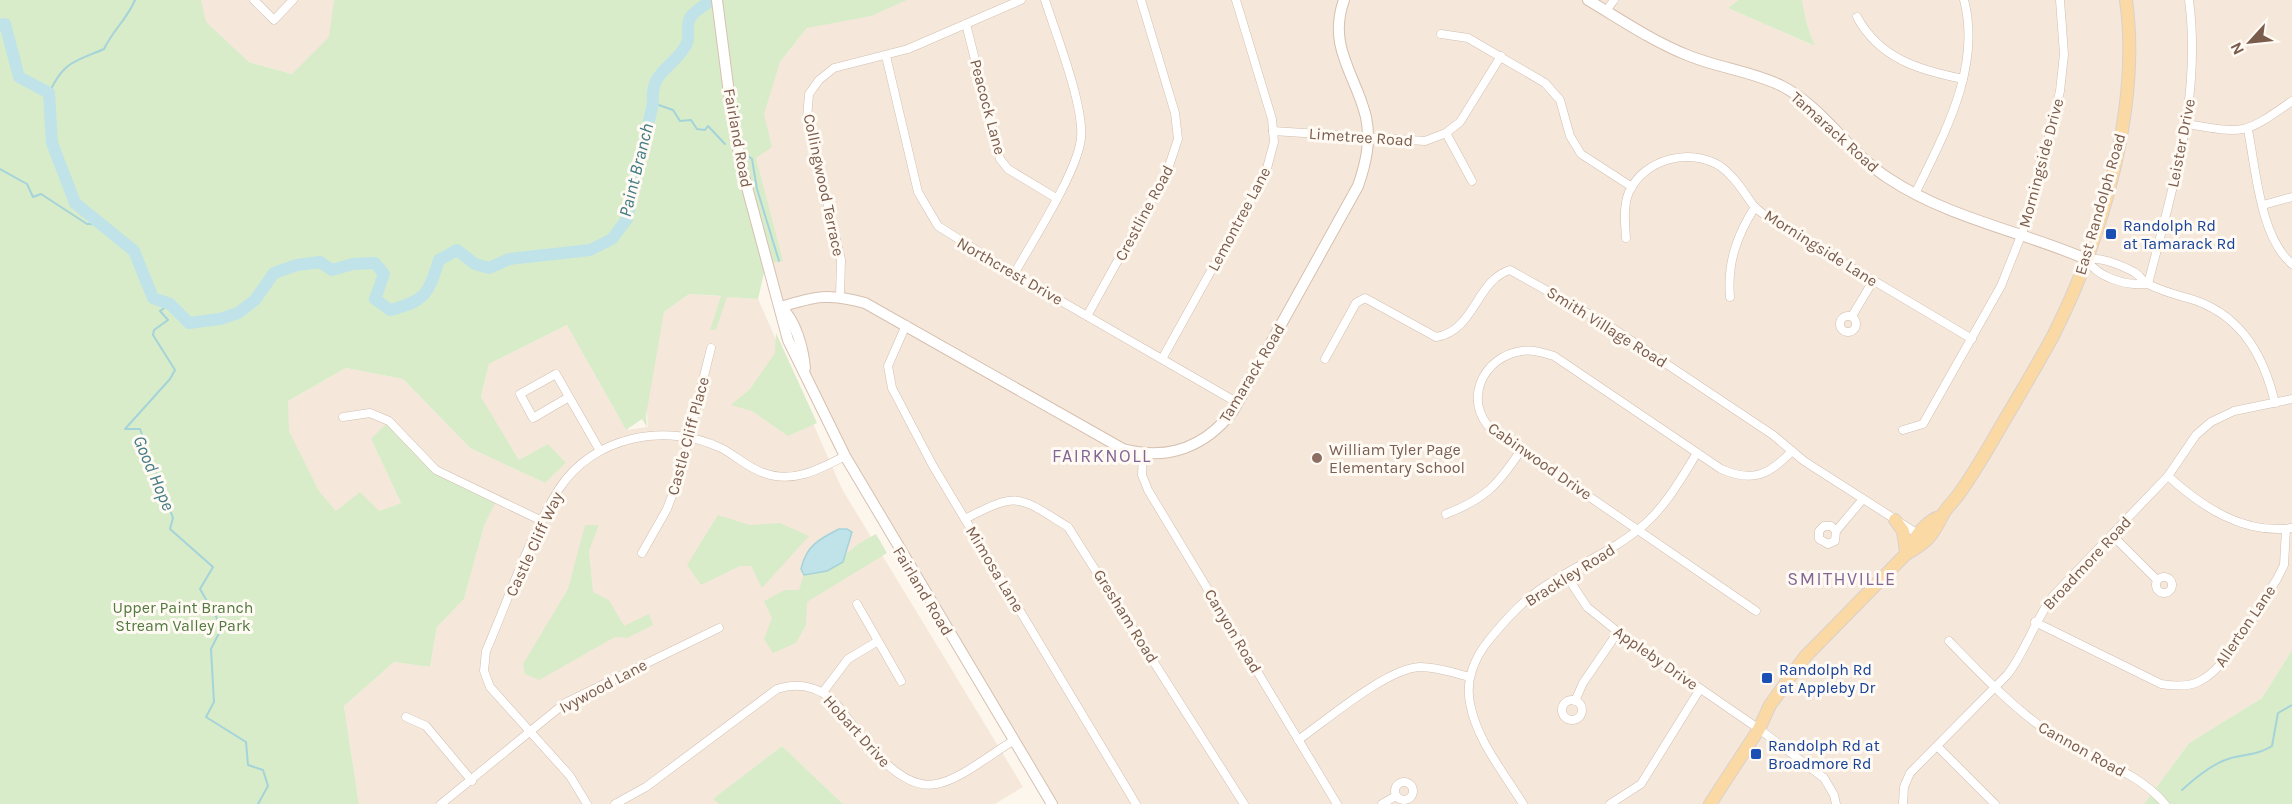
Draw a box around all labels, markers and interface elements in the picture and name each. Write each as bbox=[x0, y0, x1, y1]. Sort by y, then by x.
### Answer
north arrow bbox=[2220, 12, 2280, 72]
text: N bbox=[2226, 39, 2248, 58]
street label: Peacock Lane bbox=[966, 57, 1010, 157]
street label: Fairland Road bbox=[720, 87, 756, 189]
street label: Tamarack Road bbox=[1787, 88, 1883, 176]
street label: Morningside Drive bbox=[2015, 96, 2067, 230]
street label: Leister Drive bbox=[2163, 97, 2199, 189]
street label: Collingwood Terrace bbox=[800, 112, 848, 258]
water label: Paint Branch bbox=[614, 121, 658, 219]
street label: Limetree Road bbox=[1308, 124, 1414, 150]
street label: East Randolph Road bbox=[2071, 131, 2129, 277]
street label: Crestline Road bbox=[1111, 162, 1177, 264]
street label: Lemontree Lane bbox=[1204, 164, 1274, 274]
street label: Morningside Lane bbox=[1761, 205, 1881, 291]
place label: Randolph Rd at Tamarack Rd bbox=[2123, 216, 2236, 253]
marker: Randolph Rd at Tamarack Rd bbox=[2104, 227, 2118, 241]
street label: Northcrest Drive bbox=[954, 233, 1066, 309]
street label: Smith Village Road bbox=[1543, 282, 1671, 372]
street label: Tamarack Road bbox=[1215, 320, 1289, 426]
street label: Castle Cliff Place bbox=[663, 375, 713, 497]
street label: Cabinwood Drive bbox=[1484, 418, 1596, 504]
water label: Good Hope bbox=[128, 432, 180, 514]
place label: William Tyler Page Elementary School bbox=[1329, 440, 1465, 477]
district label: FAIRKNOLL bbox=[1052, 445, 1152, 467]
marker: William Tyler Page Elementary School bbox=[1310, 451, 1324, 465]
street label: Castle Cliff Way bbox=[501, 488, 567, 599]
street label: Broadmore Road bbox=[2039, 512, 2135, 614]
street label: Mimosa Lane bbox=[962, 522, 1028, 616]
street label: Brackley Road bbox=[1521, 540, 1619, 610]
street label: Fairland Road bbox=[889, 543, 957, 639]
street label: Gresham Road bbox=[1090, 566, 1162, 666]
district label: SMITHVILLE bbox=[1787, 568, 1897, 590]
street label: Allerton Lane bbox=[2211, 582, 2279, 670]
street label: Canyon Road bbox=[1200, 585, 1266, 677]
park label: Upper Paint Branch Stream Valley Park bbox=[113, 598, 253, 635]
street label: Appleby Drive bbox=[1610, 622, 1702, 694]
street label: Ivywood Lane bbox=[556, 655, 650, 717]
place label: Randolph Rd at Appleby Dr bbox=[1779, 660, 1876, 697]
marker: Randolph Rd at Appleby Dr bbox=[1760, 671, 1774, 685]
street label: Hobart Drive bbox=[820, 691, 894, 771]
street label: Cannon Road bbox=[2035, 717, 2129, 781]
place label: Randolph Rd at Broadmore Rd bbox=[1768, 736, 1880, 773]
marker: Randolph Rd at Broadmore Rd bbox=[1749, 747, 1763, 761]

